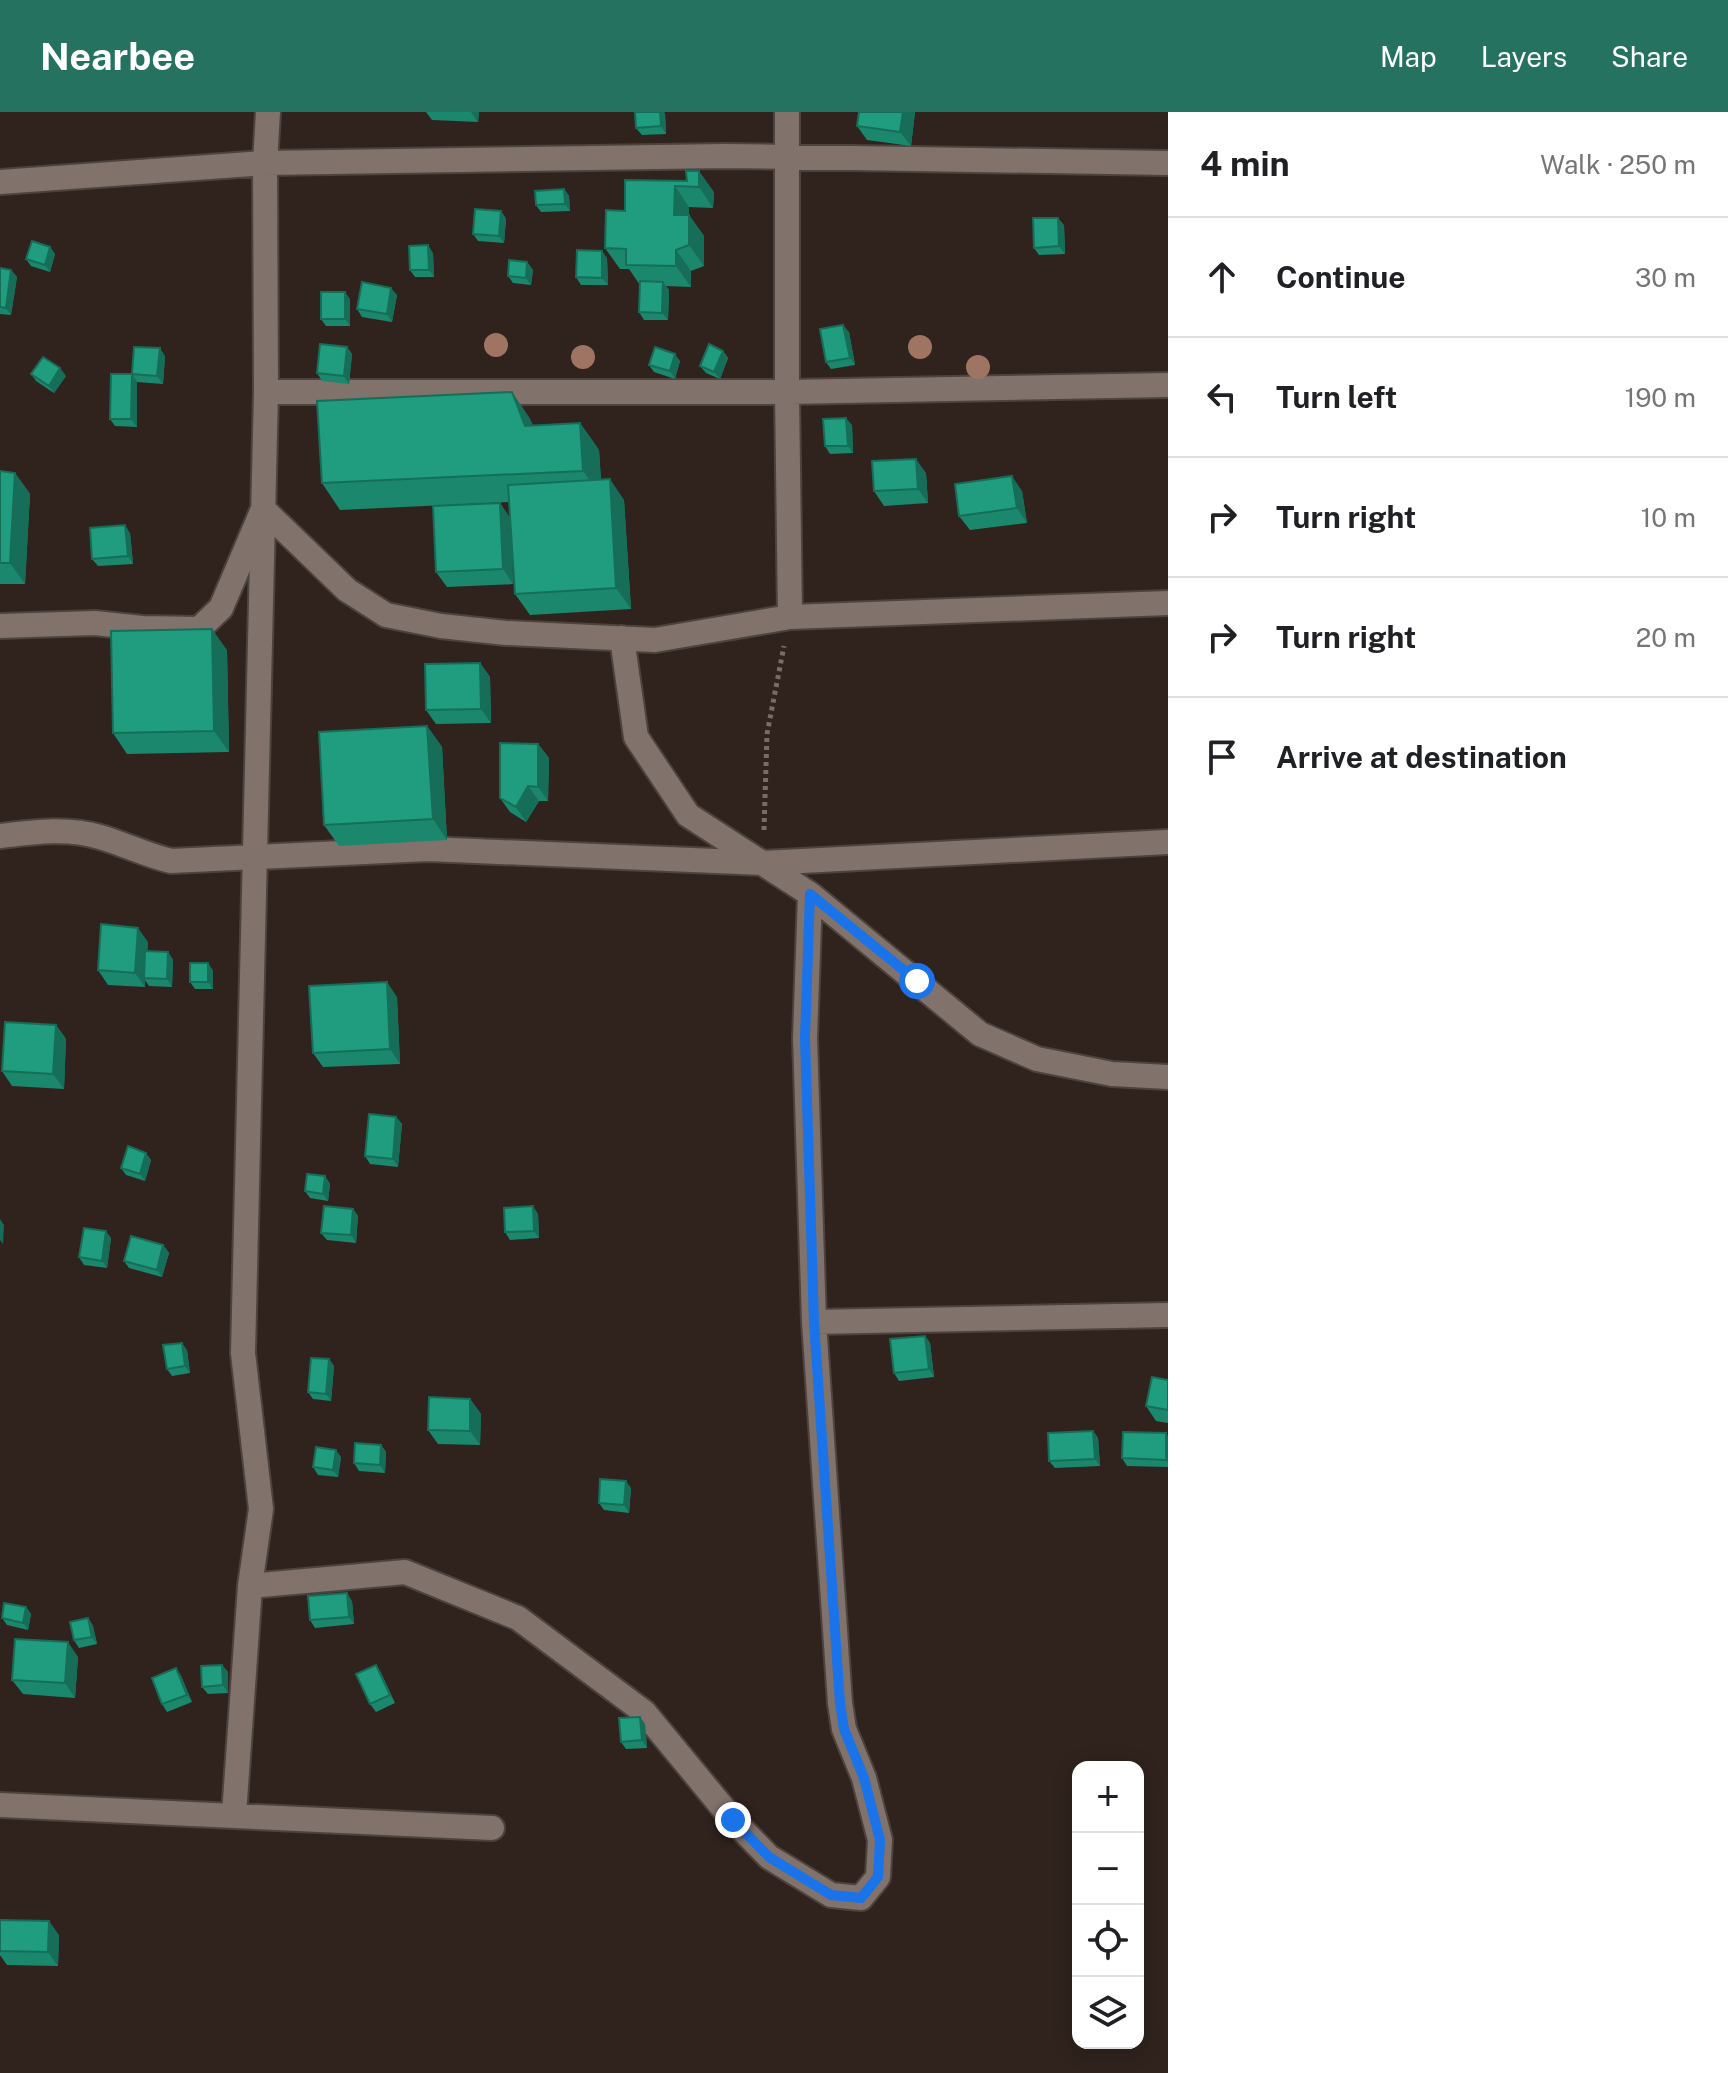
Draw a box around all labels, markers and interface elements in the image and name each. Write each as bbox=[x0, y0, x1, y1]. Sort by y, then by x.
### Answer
text: Nearbee bbox=[40, 34, 195, 79]
text: Map bbox=[1380, 40, 1437, 73]
text: Layers bbox=[1481, 40, 1567, 73]
text: Share bbox=[1611, 40, 1688, 73]
text: 4 min bbox=[1200, 144, 1290, 184]
text: Walk · 250 m bbox=[1540, 149, 1696, 180]
icon: ahead bbox=[1200, 255, 1244, 299]
text: Continue bbox=[1276, 259, 1406, 295]
text: 30 m bbox=[1635, 262, 1696, 293]
icon: left bbox=[1200, 375, 1244, 419]
text: Turn left bbox=[1276, 379, 1397, 415]
text: 190 m bbox=[1625, 382, 1696, 413]
icon: right bbox=[1200, 495, 1244, 539]
text: Turn right bbox=[1276, 499, 1416, 535]
text: 10 m bbox=[1641, 502, 1696, 533]
icon: right bbox=[1200, 615, 1244, 659]
text: Turn right bbox=[1276, 619, 1416, 655]
text: 20 m bbox=[1636, 622, 1696, 653]
icon: arrive bbox=[1200, 735, 1244, 779]
text: Arrive at destination bbox=[1276, 739, 1567, 775]
route start bbox=[899, 963, 935, 999]
map controls bbox=[1072, 1761, 1144, 2049]
button: + bbox=[1072, 1761, 1144, 1833]
route end bbox=[715, 1802, 751, 1838]
button: − bbox=[1072, 1833, 1144, 1905]
button: locate bbox=[1072, 1905, 1144, 1977]
button: layers bbox=[1072, 1977, 1144, 2049]

